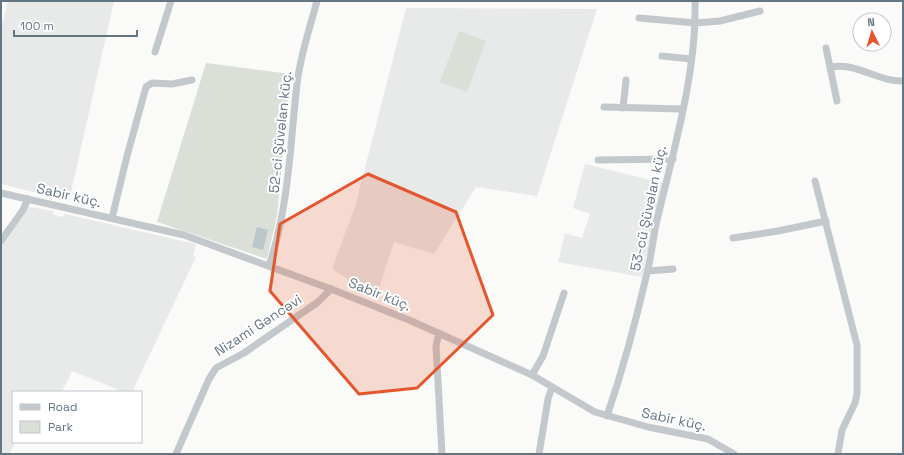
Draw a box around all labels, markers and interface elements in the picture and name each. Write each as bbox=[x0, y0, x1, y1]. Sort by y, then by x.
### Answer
scale bar bbox=[14, 12, 137, 38]
north arrow bbox=[852, 12, 892, 52]
text: N bbox=[867, 15, 875, 29]
text: 100 m bbox=[20, 18, 54, 34]
street label: 52-ci Şüvəlan küç. bbox=[265, 70, 295, 194]
street label: 53-cü Şüvəlan küç. bbox=[626, 144, 670, 272]
street label: Sabir küç. bbox=[35, 179, 103, 211]
street label: Sabir küç. bbox=[346, 273, 414, 315]
street label: Nizami Gəncəvi bbox=[211, 290, 305, 360]
legend bbox=[12, 391, 142, 443]
text: Road bbox=[48, 399, 77, 415]
street label: Sabir küç. bbox=[640, 403, 708, 435]
text: Park bbox=[48, 419, 73, 435]

